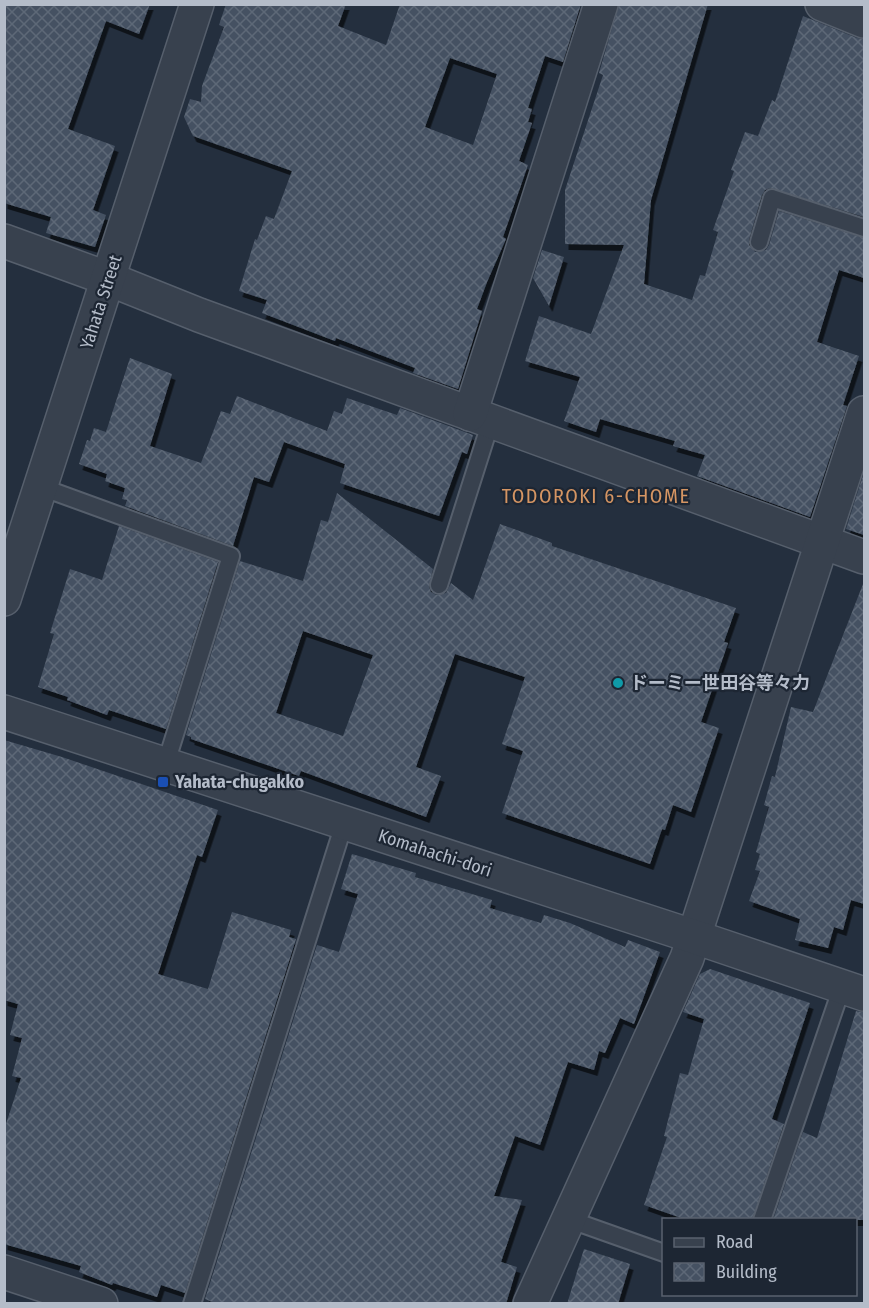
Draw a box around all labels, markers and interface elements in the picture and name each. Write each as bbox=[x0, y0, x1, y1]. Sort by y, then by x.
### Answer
street label: Yahata Street bbox=[75, 252, 127, 352]
district label: TODOROKI 6-CHOME bbox=[502, 484, 690, 508]
place label: ドーミー世田谷等々力 bbox=[630, 672, 810, 694]
marker: ドーミー世田谷等々力 bbox=[611, 676, 625, 690]
place label: Yahata-chugakko bbox=[174, 771, 304, 793]
marker: Yahata-chugakko bbox=[156, 775, 170, 789]
street label: Komahachi-dori bbox=[375, 824, 495, 882]
legend bbox=[662, 1218, 857, 1296]
text: Road bbox=[716, 1231, 753, 1253]
text: Building bbox=[716, 1261, 777, 1283]

